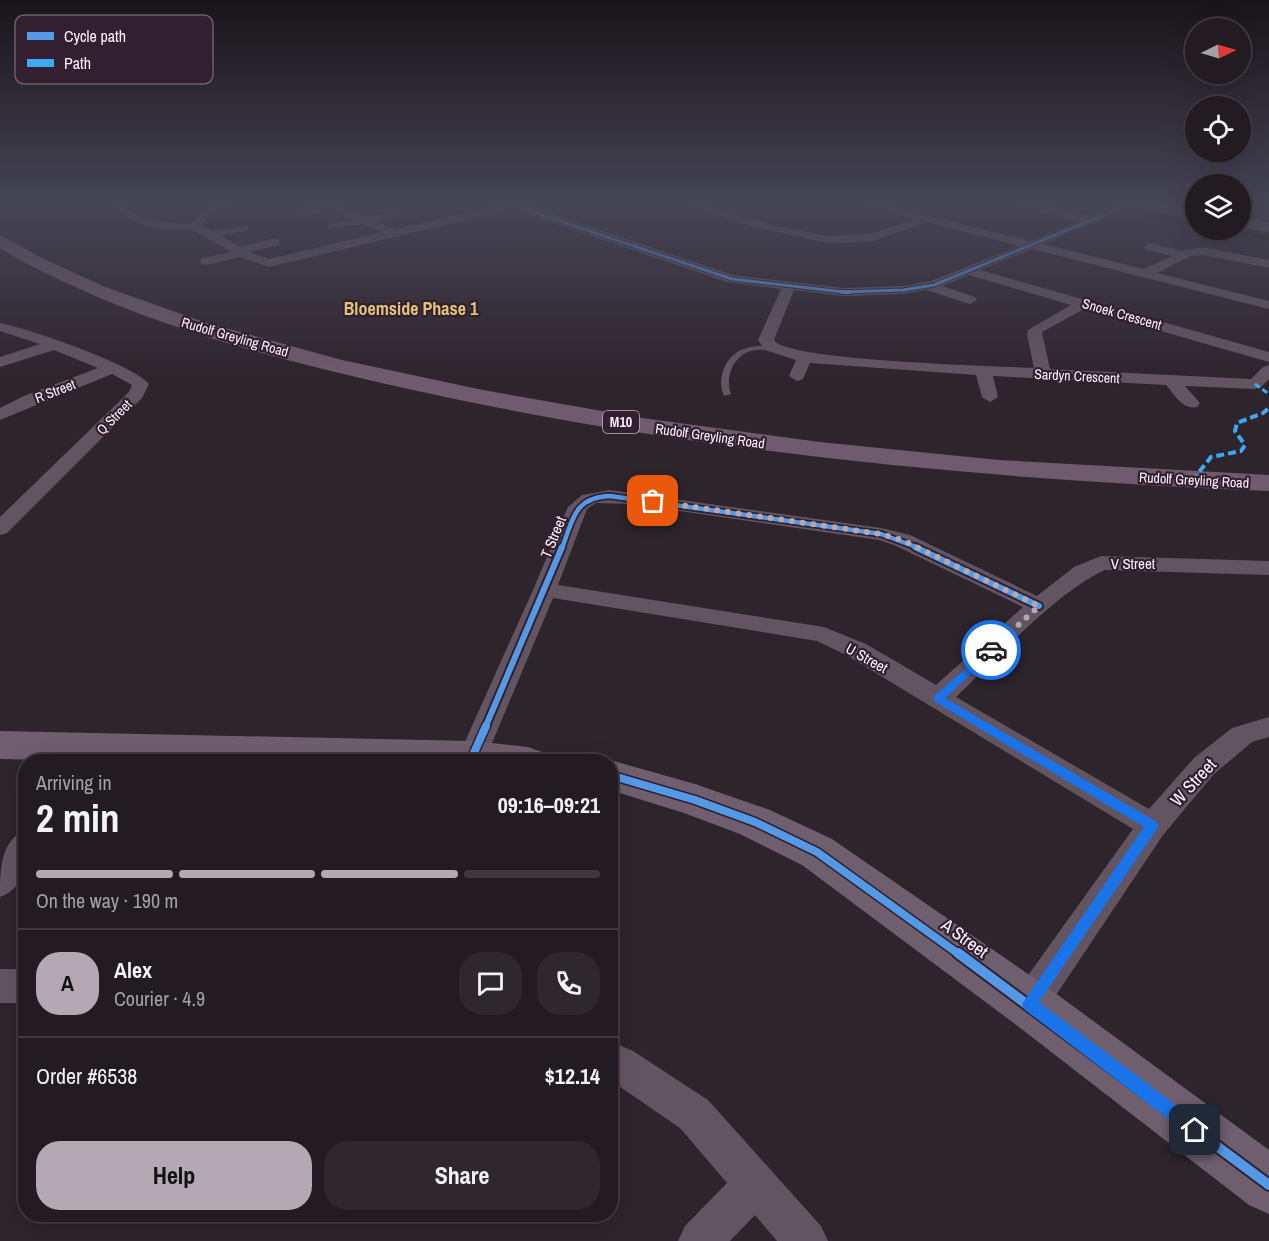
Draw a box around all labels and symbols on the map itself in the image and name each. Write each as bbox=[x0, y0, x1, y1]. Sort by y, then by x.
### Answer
legend bbox=[15, 15, 213, 84]
north arrow bbox=[1185, 18, 1251, 84]
text: Cycle path bbox=[64, 25, 126, 47]
text: Path bbox=[64, 52, 91, 74]
street label: Snoek Crescent bbox=[1080, 294, 1164, 334]
district label: Bloemside Phase 1 bbox=[344, 296, 479, 321]
street label: Rudolf Greyling Road bbox=[179, 313, 291, 361]
street label: Sardyn Crescent bbox=[1034, 365, 1120, 387]
street label: R Street bbox=[32, 375, 78, 407]
street label: Q Street bbox=[93, 396, 135, 438]
road number: M10 bbox=[603, 411, 639, 433]
street label: Rudolf Greyling Road bbox=[654, 419, 766, 453]
street label: Rudolf Greyling Road bbox=[1138, 468, 1250, 492]
pin bbox=[627, 475, 678, 526]
street label: T Street bbox=[535, 512, 571, 561]
street label: V Street bbox=[1111, 553, 1156, 574]
courier bbox=[961, 620, 1021, 680]
street label: U Street bbox=[842, 638, 892, 678]
street label: W Street bbox=[1164, 752, 1222, 812]
street label: A Street bbox=[936, 912, 994, 964]
pin bbox=[1169, 1104, 1220, 1155]

